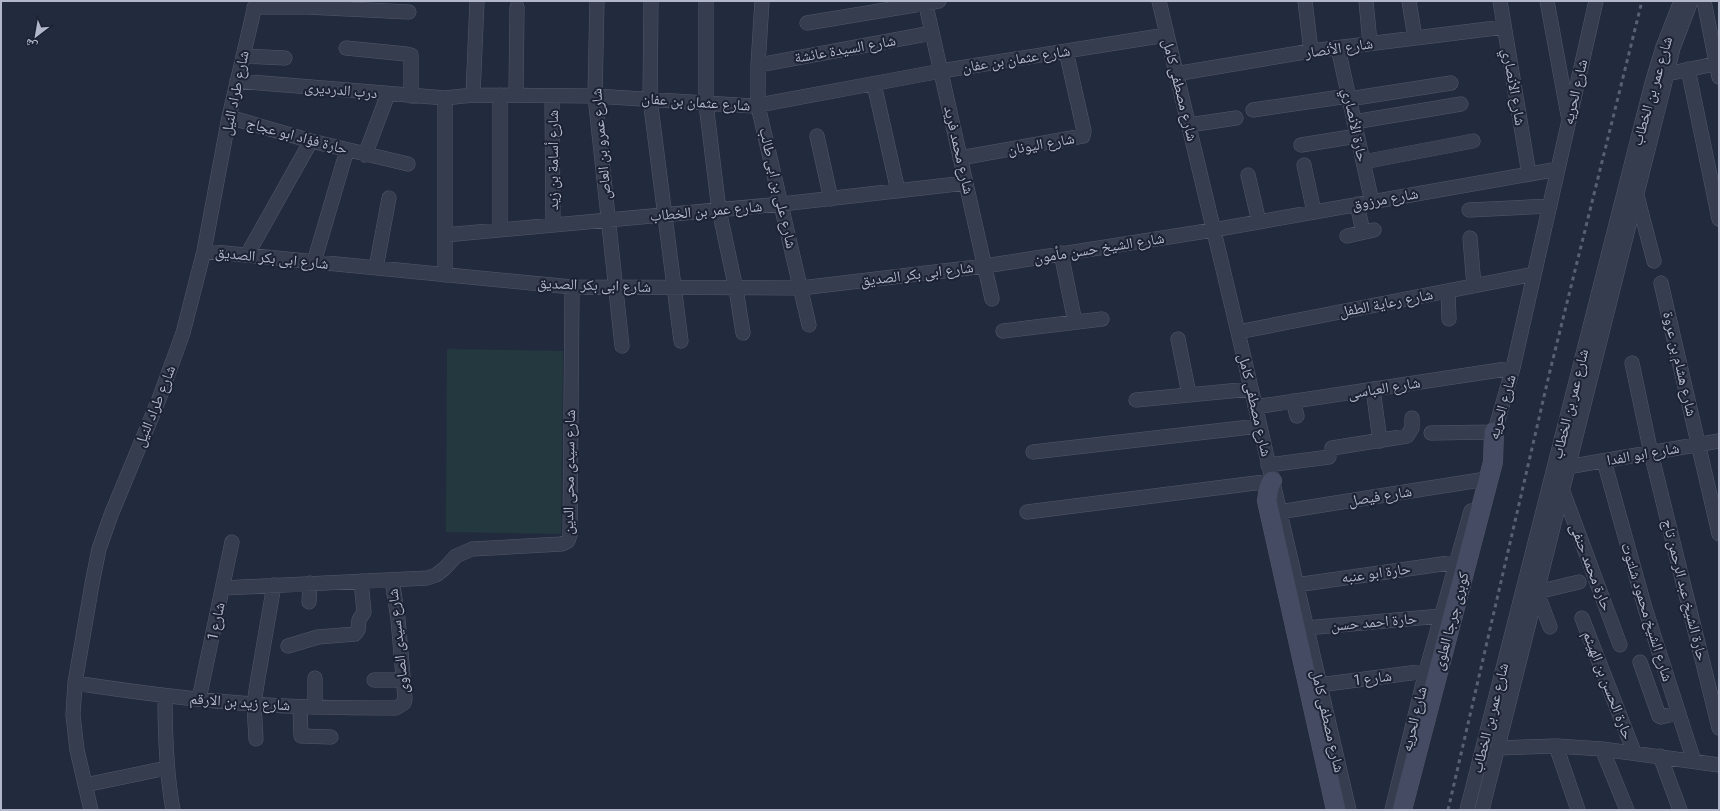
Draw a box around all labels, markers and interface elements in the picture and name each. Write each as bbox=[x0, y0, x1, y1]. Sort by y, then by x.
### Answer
north arrow bbox=[16, 16, 56, 56]
street label: شارع السيدة عائشة bbox=[793, 30, 897, 68]
street label: شارع الأنصار bbox=[1303, 33, 1374, 63]
street label: شارع عمر بن الخطاب bbox=[1627, 34, 1677, 148]
text: ش bbox=[22, 35, 40, 54]
street label: شارع مصطفى كامل bbox=[1158, 37, 1202, 143]
street label: شارع عثمان بن عفان bbox=[961, 41, 1072, 77]
street label: شارع الأنصاري bbox=[1496, 47, 1531, 128]
street label: شارع طراد النيل bbox=[216, 49, 254, 137]
street label: شارع الحريه bbox=[1558, 57, 1592, 127]
street label: درب الدرديرى bbox=[304, 77, 378, 103]
street label: حارة الأنصاري bbox=[1336, 86, 1373, 164]
street label: شارع عمرو بن العاص bbox=[586, 87, 616, 200]
street label: شارع عثمان بن عفان bbox=[641, 88, 751, 116]
street label: شارع محمد فريد bbox=[939, 104, 979, 196]
street label: شارع أسامة بن زيد bbox=[543, 110, 563, 210]
street label: حارة فؤاد ابو عجاج bbox=[244, 113, 350, 159]
street label: شارع على بن ابى طالب bbox=[754, 126, 802, 251]
street label: شارع اليونان bbox=[1006, 128, 1076, 160]
street label: شارع مرزوق bbox=[1350, 183, 1420, 215]
street label: شارع عمر بن الخطاب bbox=[649, 196, 763, 226]
street label: شارع الشيخ حسن مأمون bbox=[1032, 228, 1166, 268]
street label: شارع ابى بكر الصديق bbox=[214, 242, 330, 274]
street label: شارع ابى بكر الصديق bbox=[859, 257, 975, 291]
street label: شارع ابى بكر الصديق bbox=[537, 273, 651, 297]
street label: شارع رعاية الطفل bbox=[1337, 284, 1435, 322]
street label: شارع هشام بن عروة bbox=[1658, 310, 1702, 418]
street label: شارع عمر بن الخطاب bbox=[1547, 347, 1593, 461]
street label: شارع مصطفى كامل bbox=[1233, 352, 1277, 459]
street label: شارع طراد النيل bbox=[130, 362, 180, 450]
street label: شارع العباسى bbox=[1346, 372, 1422, 404]
street label: شارع الحريه bbox=[1483, 372, 1521, 442]
street label: شارع سيدى محى الدين bbox=[558, 409, 580, 535]
street label: شارع ابو الفدا bbox=[1605, 438, 1681, 470]
street label: شارع فيصل bbox=[1347, 481, 1413, 511]
street label: حارة الشيخ عبد الرحمن تاج bbox=[1658, 517, 1712, 663]
street label: حارة محمد حنفى bbox=[1565, 520, 1617, 614]
street label: شارع الشيخ محمود شلتوت bbox=[1616, 540, 1678, 684]
street label: حارة ابو عنبه bbox=[1340, 558, 1412, 587]
street label: كوبرى جرجا العلوى bbox=[1428, 570, 1474, 672]
street label: شارع سيدى الصاوى bbox=[383, 587, 413, 694]
street label: شارع 1 bbox=[202, 600, 230, 642]
street label: حارة احمد حسن bbox=[1330, 608, 1418, 636]
street label: حارة الحسن بن الهيثم bbox=[1578, 628, 1638, 743]
street label: شارع عمر بن الخطاب bbox=[1467, 661, 1513, 775]
street label: شارع 1 bbox=[1353, 666, 1393, 690]
street label: شارع مصطفى كامل bbox=[1306, 668, 1350, 775]
street label: شارع الحريه bbox=[1396, 684, 1432, 754]
street label: شارع زيد بن الارقم bbox=[189, 689, 291, 716]

